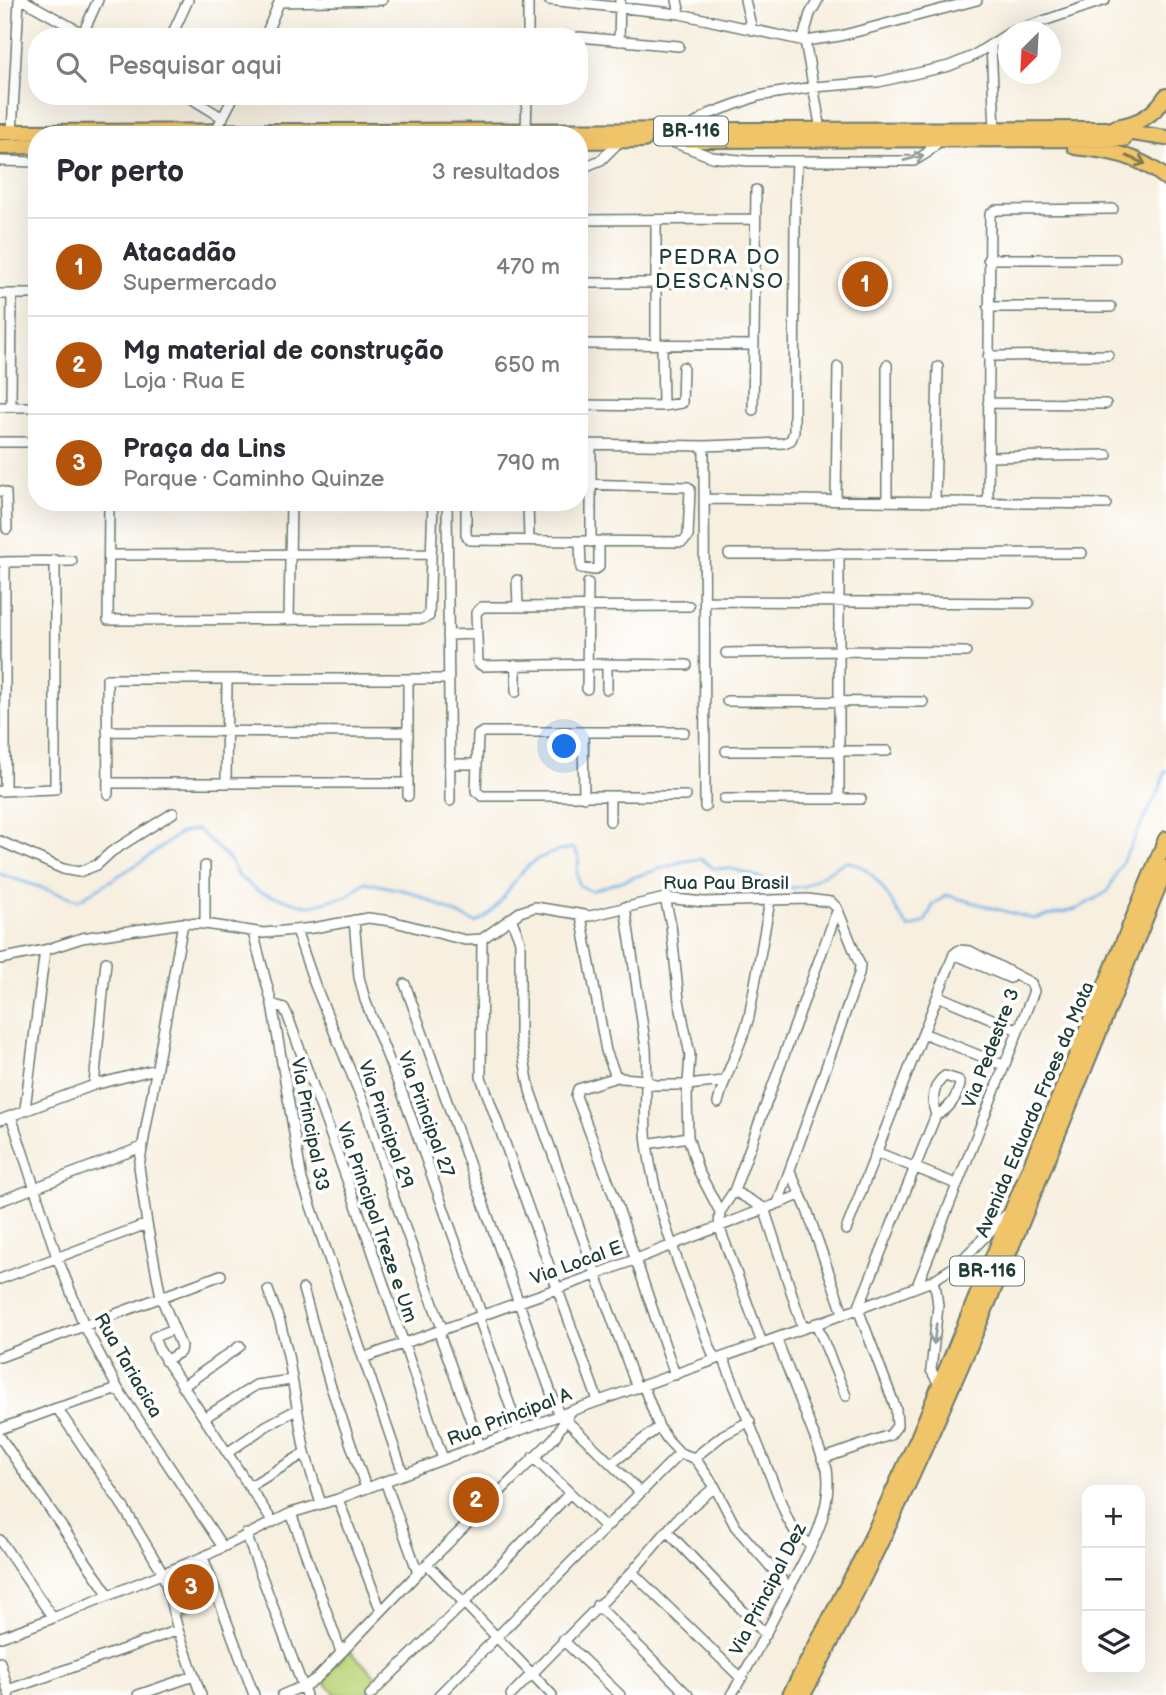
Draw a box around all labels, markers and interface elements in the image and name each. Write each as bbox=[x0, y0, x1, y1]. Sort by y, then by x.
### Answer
north arrow bbox=[998, 21, 1061, 84]
search box bbox=[28, 28, 588, 105]
icon: search bbox=[52, 48, 90, 86]
text: Pesquisar aqui bbox=[108, 51, 282, 82]
road number: BR-116 bbox=[654, 116, 728, 146]
one-way arrow bbox=[902, 151, 924, 164]
text: Por perto bbox=[56, 154, 184, 190]
one-way arrow bbox=[1125, 154, 1147, 167]
text: 3 resultados bbox=[432, 158, 560, 186]
text: Atacadão bbox=[123, 238, 236, 269]
district label: PEDRA DO DESCANSO bbox=[655, 245, 785, 294]
text: 1 bbox=[74, 253, 84, 281]
text: 470 m bbox=[496, 253, 560, 281]
pin: 1 bbox=[842, 258, 888, 310]
text: Supermercado bbox=[123, 269, 277, 297]
text: Mg material de construção bbox=[123, 336, 444, 367]
text: 2 bbox=[72, 351, 86, 379]
text: 650 m bbox=[494, 351, 560, 379]
text: Loja · Rua E bbox=[123, 367, 245, 395]
text: Praça da Lins bbox=[123, 434, 286, 465]
text: 3 bbox=[72, 449, 86, 477]
text: 790 m bbox=[497, 449, 560, 477]
text: Parque · Caminho Quinze bbox=[123, 465, 384, 493]
your location bbox=[547, 729, 581, 763]
street label: Rua Pau Brasil bbox=[663, 872, 789, 895]
street label: Avenida Eduardo Froes da Mota bbox=[971, 978, 1100, 1241]
street label: Via Pedestre 3 bbox=[958, 985, 1025, 1112]
street label: Via Principal 27 bbox=[392, 1048, 459, 1181]
street label: Via Principal 33 bbox=[285, 1056, 334, 1193]
street label: Via Principal 29 bbox=[353, 1057, 418, 1192]
street label: Via Principal Treze e Um bbox=[331, 1119, 422, 1326]
street label: Via Local E bbox=[527, 1236, 626, 1291]
road number: BR-116 bbox=[950, 1256, 1024, 1286]
street label: Rua Tariacica bbox=[88, 1309, 167, 1422]
one-way arrow bbox=[928, 1322, 941, 1345]
street label: Rua Principal A bbox=[444, 1383, 575, 1452]
pin: 2 bbox=[453, 1474, 499, 1526]
map controls bbox=[1082, 1485, 1145, 1674]
button: + bbox=[1082, 1485, 1145, 1548]
street label: Via Principal Dez bbox=[725, 1519, 812, 1660]
button: − bbox=[1082, 1548, 1145, 1611]
pin: 3 bbox=[168, 1561, 214, 1613]
button: layers bbox=[1082, 1611, 1145, 1674]

